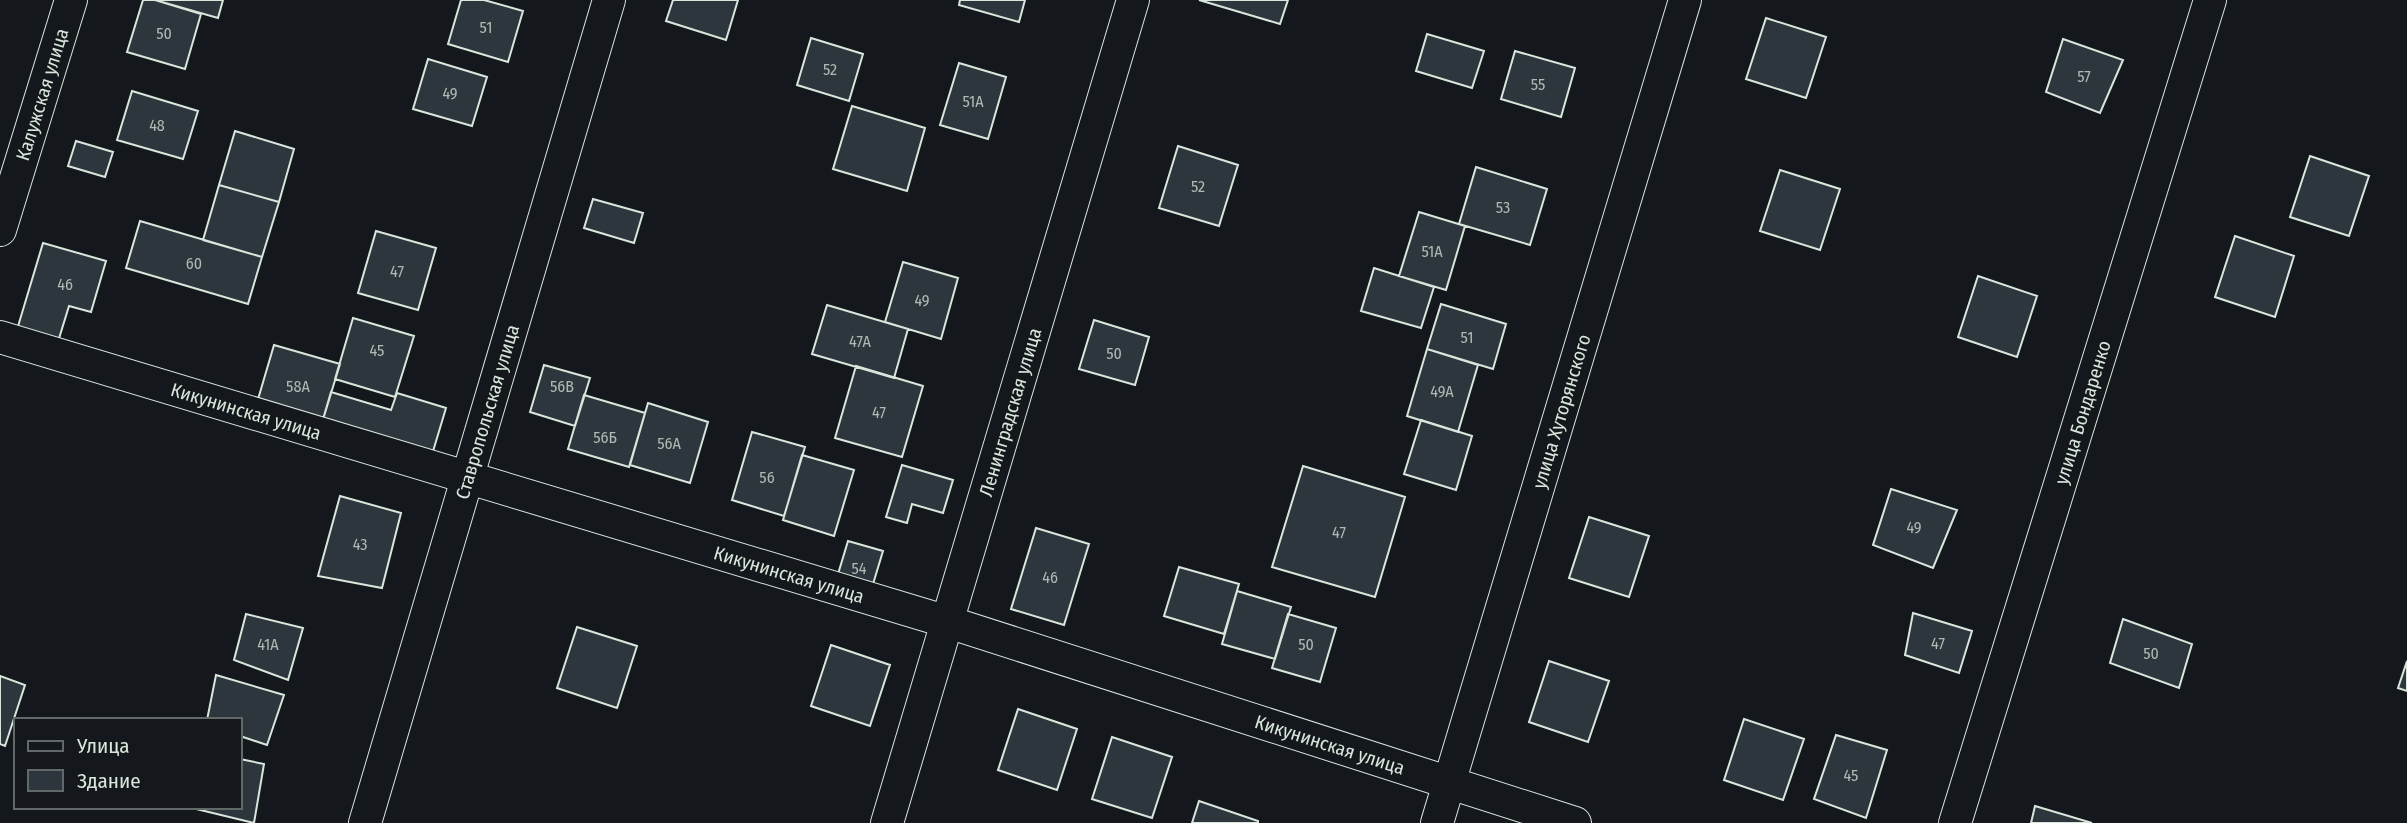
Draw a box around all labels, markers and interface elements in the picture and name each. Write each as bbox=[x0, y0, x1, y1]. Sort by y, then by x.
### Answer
house number: 51 bbox=[480, 18, 492, 37]
house number: 50 bbox=[156, 24, 172, 43]
street label: Калужская улица bbox=[11, 26, 74, 163]
house number: 52 bbox=[823, 60, 837, 79]
house number: 57 bbox=[2077, 67, 2091, 86]
house number: 55 bbox=[1531, 75, 1545, 94]
house number: 49 bbox=[442, 84, 458, 103]
house number: 51А bbox=[962, 92, 984, 111]
house number: 48 bbox=[149, 116, 165, 135]
house number: 52 bbox=[1191, 177, 1205, 196]
house number: 53 bbox=[1496, 198, 1510, 217]
house number: 51А bbox=[1421, 242, 1443, 261]
house number: 60 bbox=[186, 254, 202, 273]
house number: 47 bbox=[390, 262, 404, 281]
house number: 46 bbox=[57, 275, 73, 294]
house number: 49 bbox=[914, 291, 930, 310]
street label: Ставропольская улица bbox=[451, 322, 524, 502]
street label: Ленинградская улица bbox=[974, 325, 1046, 499]
house number: 51 bbox=[1461, 328, 1473, 347]
street label: улица Хуторянского bbox=[1527, 331, 1596, 491]
house number: 47А bbox=[849, 332, 872, 351]
street label: улица Бондаренко bbox=[2050, 338, 2116, 487]
house number: 45 bbox=[370, 341, 384, 360]
house number: 50 bbox=[1106, 344, 1122, 363]
house number: 58А bbox=[286, 377, 310, 396]
house number: 56В bbox=[550, 377, 574, 396]
street label: Кикунинская улица bbox=[168, 378, 324, 445]
house number: 49А bbox=[1430, 382, 1454, 401]
house number: 47 bbox=[872, 403, 886, 422]
house number: 56Б bbox=[593, 428, 617, 447]
house number: 56А bbox=[657, 434, 681, 453]
house number: 56 bbox=[759, 468, 775, 487]
house number: 49 bbox=[1906, 518, 1922, 537]
house number: 47 bbox=[1332, 523, 1346, 542]
house number: 43 bbox=[353, 535, 367, 554]
street label: Кикунинская улица bbox=[711, 541, 867, 608]
house number: 54 bbox=[851, 559, 867, 578]
house number: 46 bbox=[1042, 568, 1058, 587]
house number: 47 bbox=[1931, 634, 1945, 653]
house number: 41А bbox=[257, 635, 279, 654]
house number: 50 bbox=[1298, 635, 1314, 654]
house number: 50 bbox=[2143, 644, 2159, 663]
street label: Кикунинская улица bbox=[1252, 710, 1408, 780]
legend bbox=[14, 718, 242, 809]
text: Улица bbox=[76, 733, 130, 759]
house number: 45 bbox=[1844, 766, 1858, 785]
text: Здание bbox=[77, 768, 141, 794]

